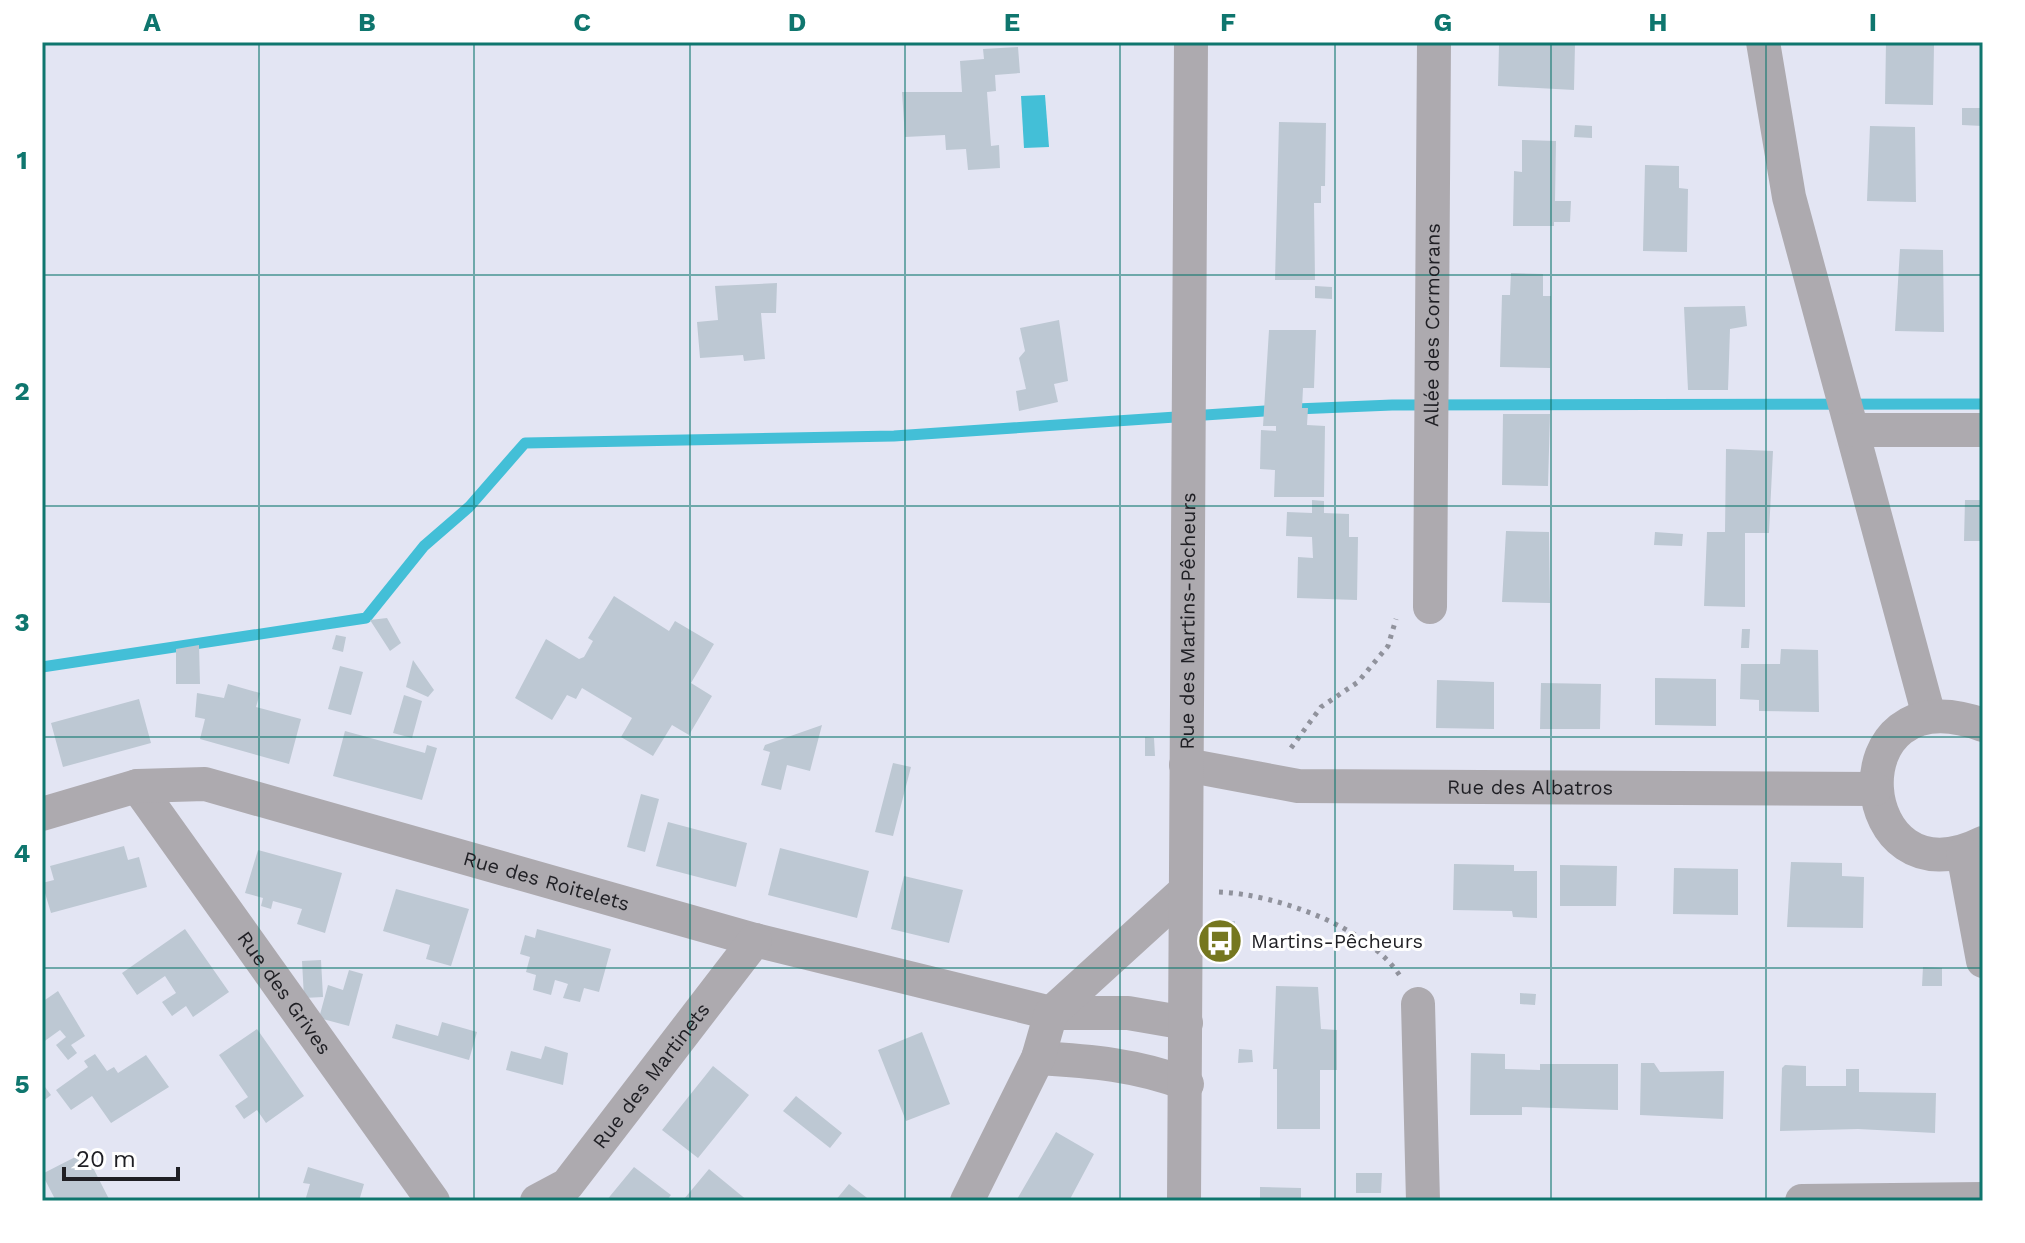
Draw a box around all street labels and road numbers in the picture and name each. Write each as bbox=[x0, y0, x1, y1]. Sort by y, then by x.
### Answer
street label: Allée des Cormorans bbox=[1419, 223, 1445, 427]
street label: Rue des Martins-Pêcheurs bbox=[1175, 492, 1200, 750]
street label: Rue des Albatros bbox=[1447, 775, 1613, 800]
street label: Rue des Roitelets bbox=[461, 846, 632, 916]
street label: Rue des Grives bbox=[232, 926, 337, 1059]
street label: Rue des Martinets bbox=[587, 998, 715, 1153]

